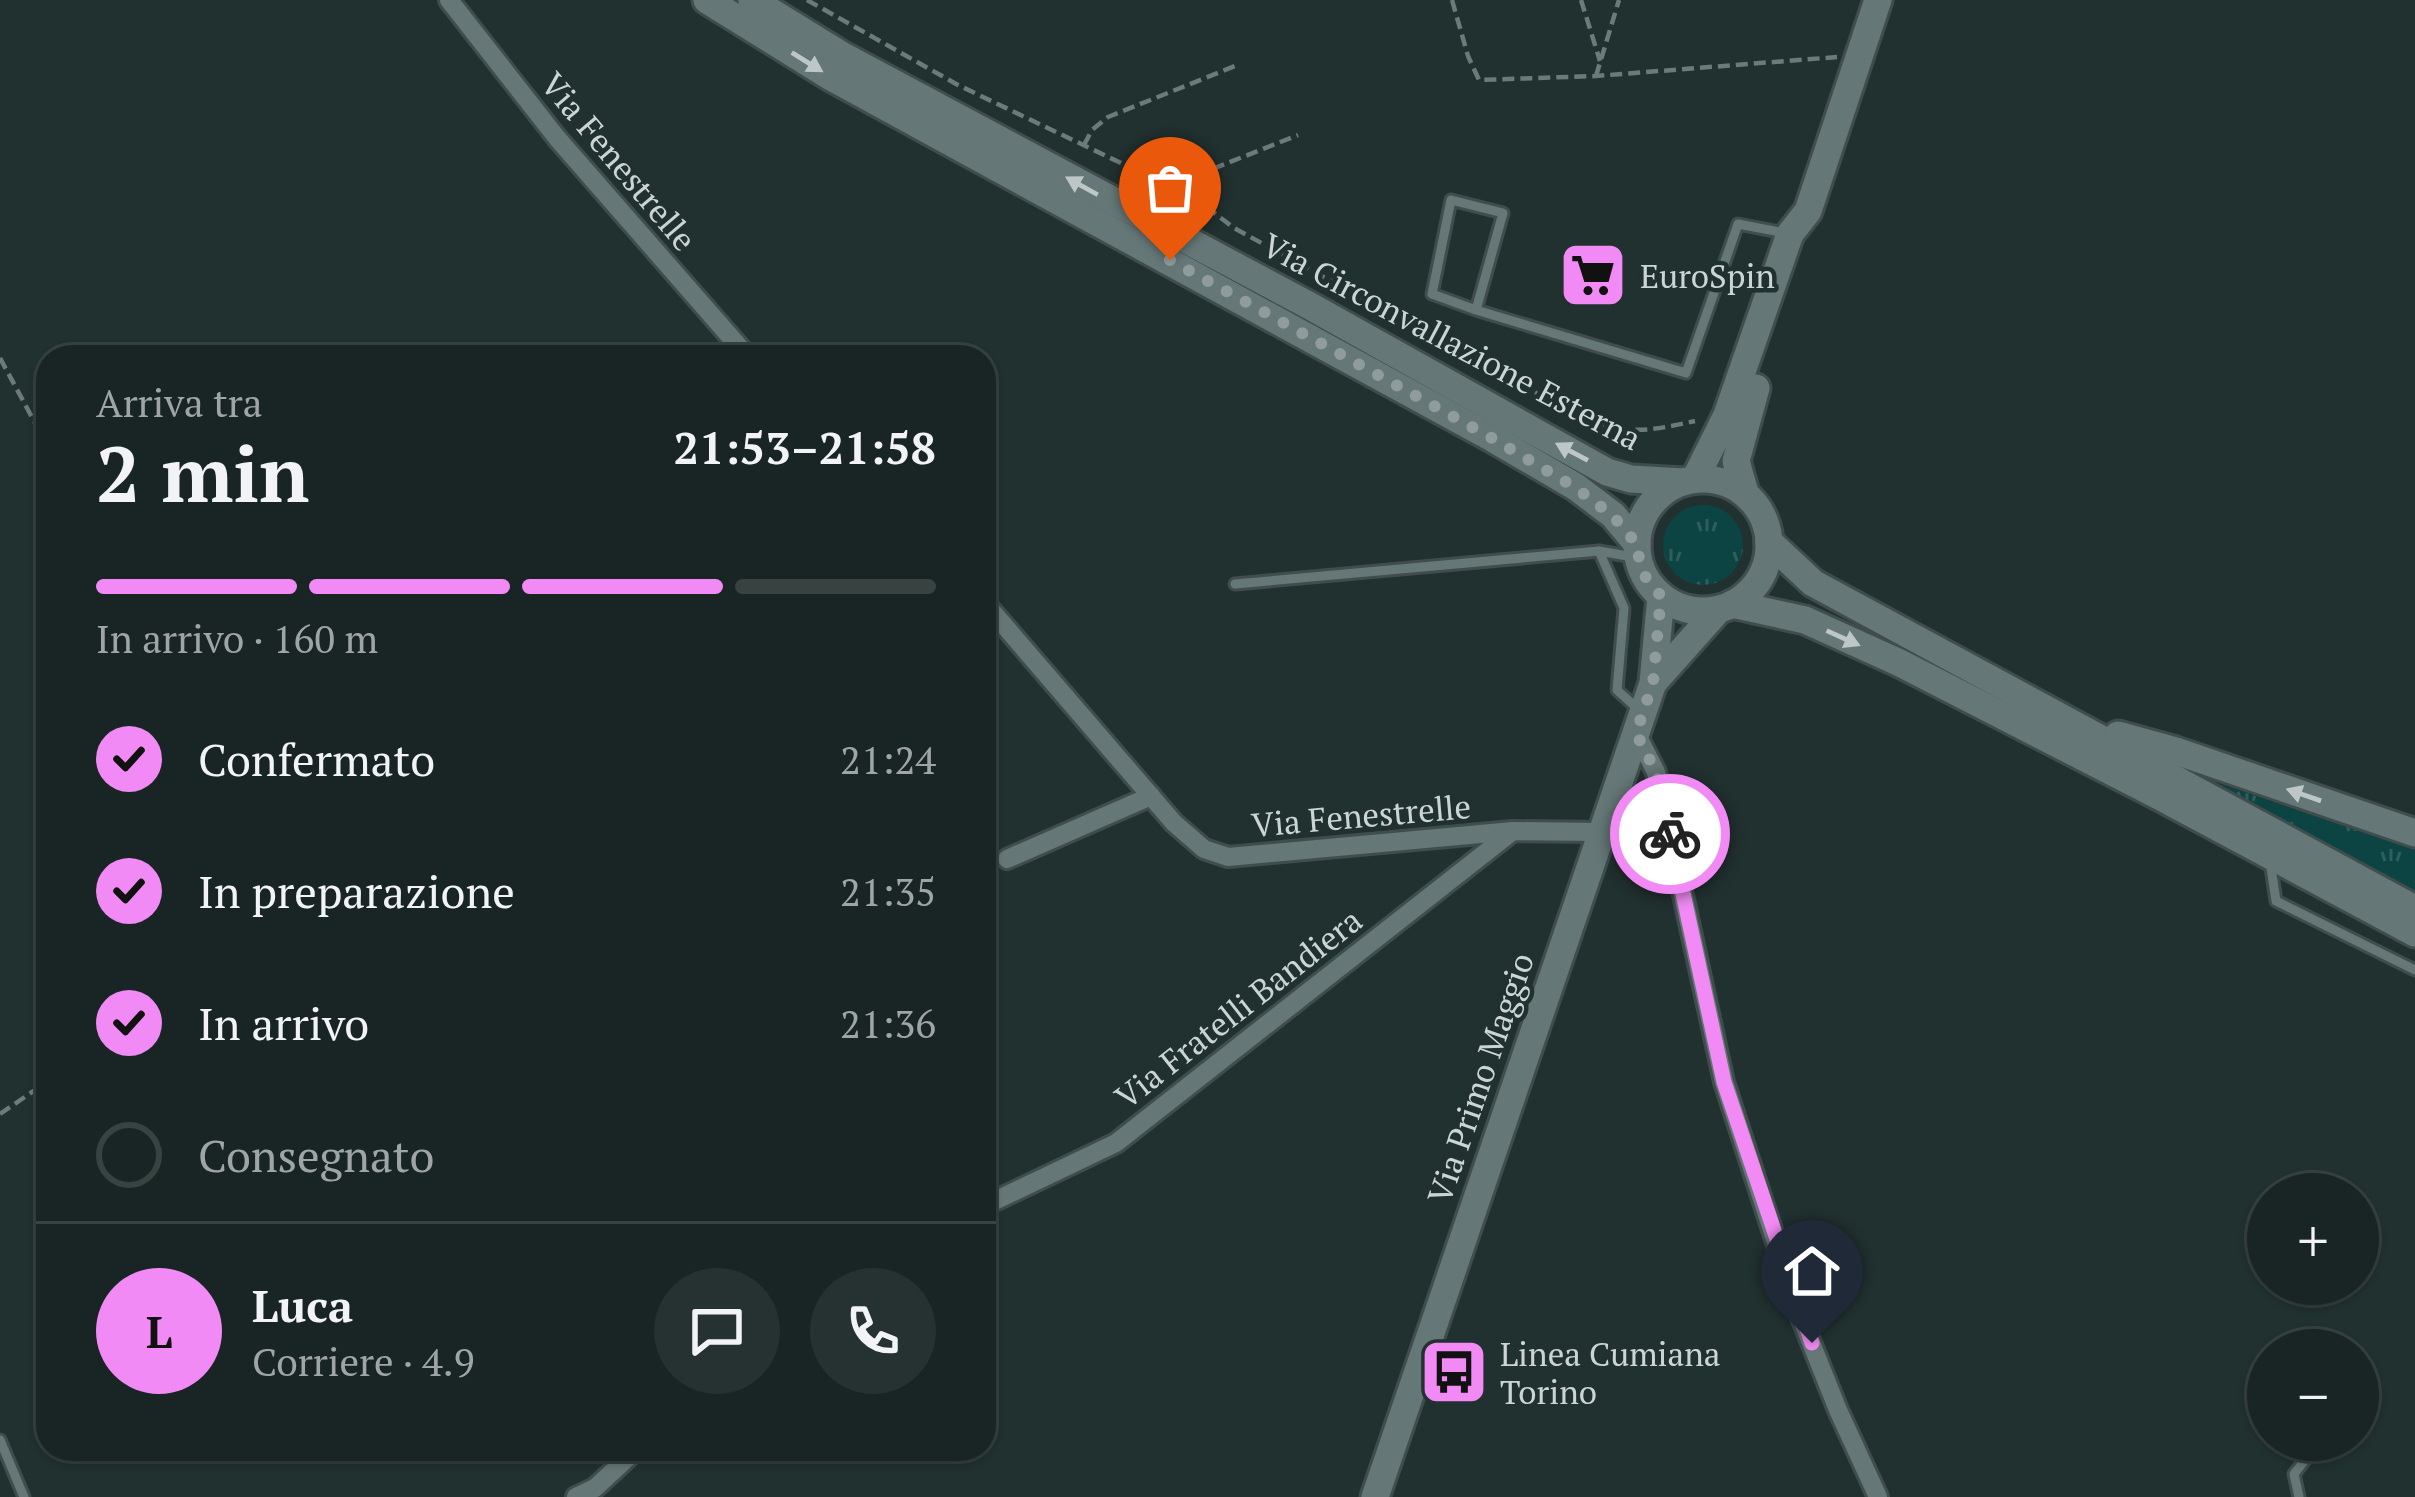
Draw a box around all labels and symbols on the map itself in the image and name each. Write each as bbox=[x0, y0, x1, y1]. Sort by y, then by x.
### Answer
one-way arrow bbox=[790, 51, 824, 72]
street label: Via Fenestrelle bbox=[532, 63, 706, 259]
pin bbox=[1119, 137, 1221, 260]
one-way arrow bbox=[1064, 176, 1099, 197]
street label: Via Circonvallazione Esterna bbox=[1255, 223, 1649, 459]
supermarket icon: EuroSpin bbox=[1558, 240, 1628, 310]
place label: EuroSpin bbox=[1640, 254, 1775, 297]
one-way arrow bbox=[1554, 443, 1589, 463]
one-way arrow bbox=[1826, 628, 1861, 648]
courier bbox=[1610, 774, 1730, 894]
street label: Via Fenestrelle bbox=[1249, 784, 1473, 846]
one-way arrow bbox=[2286, 785, 2322, 803]
street label: Via Fratelli Bandiera bbox=[1106, 898, 1370, 1118]
street label: Via Primo Maggio bbox=[1417, 947, 1543, 1209]
pin bbox=[1761, 1220, 1863, 1343]
place label: Linea Cumiana Torino bbox=[1500, 1332, 1720, 1413]
bus stop icon: Linea Cumiana Torino bbox=[1419, 1337, 1489, 1407]

